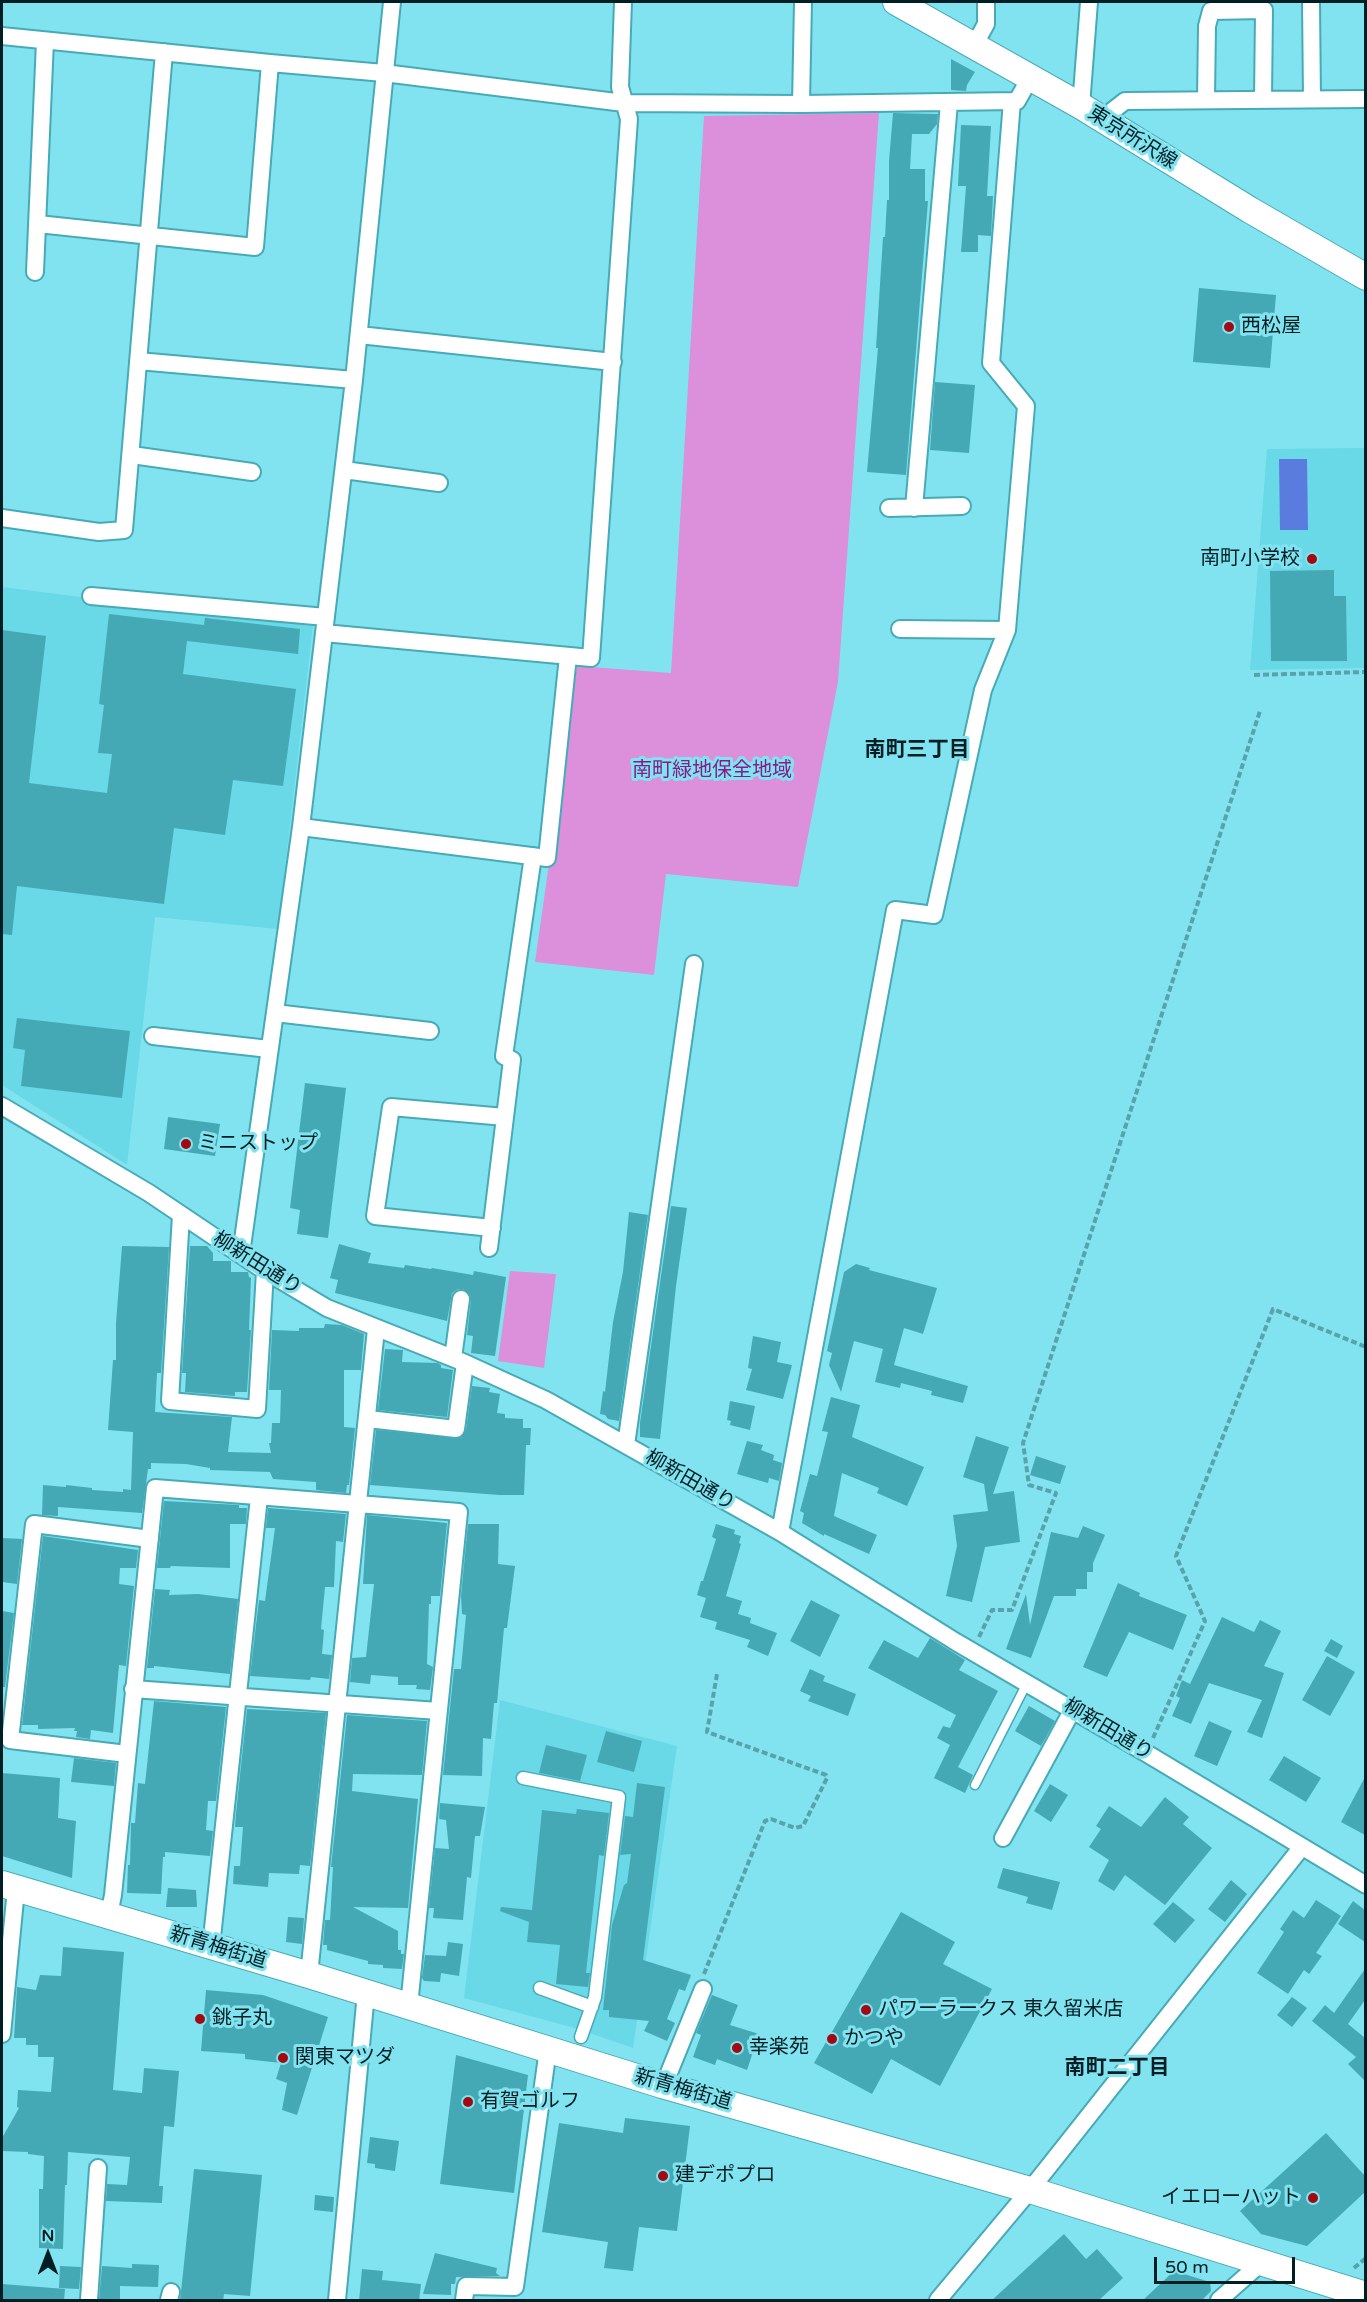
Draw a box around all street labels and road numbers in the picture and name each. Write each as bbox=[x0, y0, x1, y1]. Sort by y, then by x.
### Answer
street label: 東京所沢線 bbox=[1083, 101, 1181, 175]
street label: 柳新田通り bbox=[208, 1227, 306, 1301]
street label: 柳新田通り bbox=[641, 1446, 739, 1516]
street label: 柳新田通り bbox=[1059, 1694, 1157, 1766]
street label: 新青梅街道 bbox=[167, 1922, 269, 1974]
street label: 新青梅街道 bbox=[632, 2065, 734, 2115]

